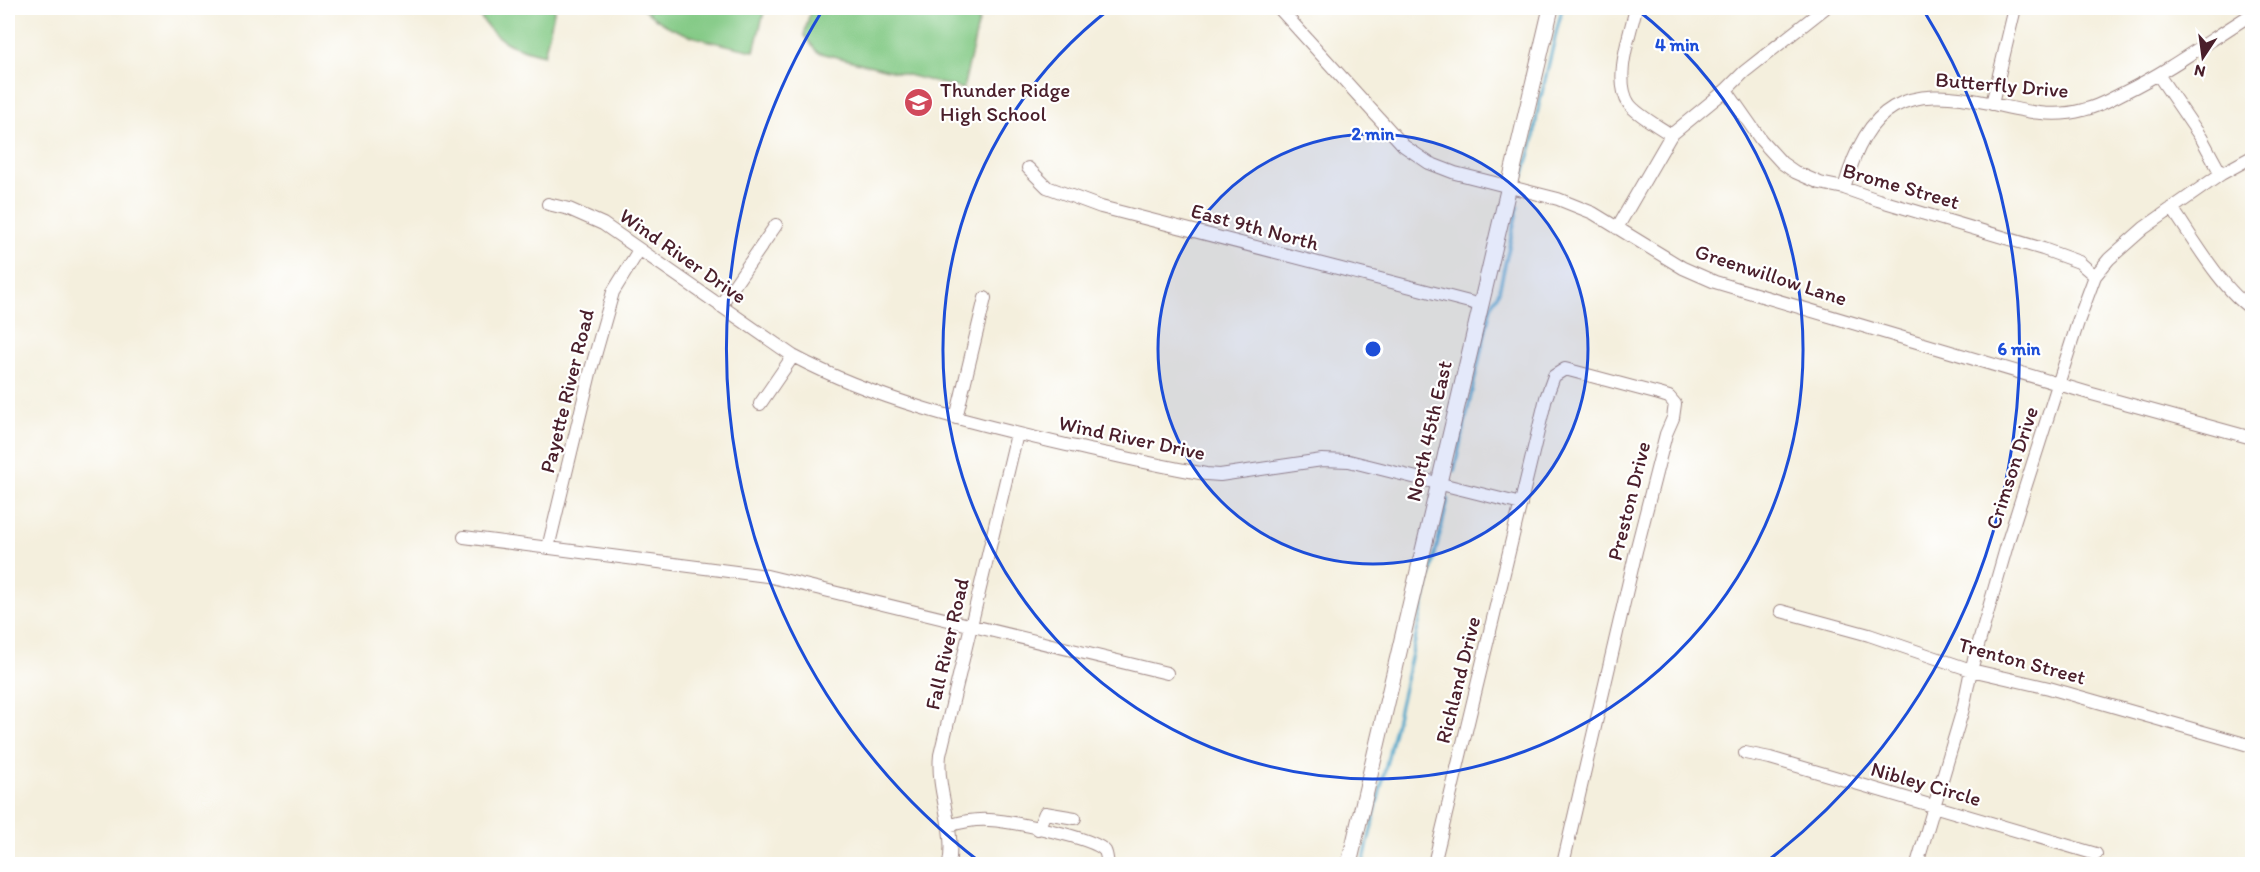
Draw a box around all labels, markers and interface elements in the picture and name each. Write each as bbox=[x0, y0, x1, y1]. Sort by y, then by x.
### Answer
north arrow bbox=[2173, 27, 2233, 87]
text: 4 min bbox=[1655, 34, 1700, 56]
text: N bbox=[2192, 61, 2207, 82]
street label: Butterfly Drive bbox=[1934, 66, 2070, 103]
place label: Thunder Ridge High School bbox=[940, 77, 1070, 126]
school or university icon: Thunder Ridge High School bbox=[903, 86, 935, 118]
text: 2 min bbox=[1352, 123, 1395, 145]
street label: Brome Street bbox=[1840, 157, 1963, 214]
street label: East 9th North bbox=[1188, 197, 1322, 256]
street label: Wind River Drive bbox=[615, 203, 752, 309]
street label: Greenwillow Lane bbox=[1692, 238, 1850, 311]
street label: Payette River Road bbox=[534, 306, 599, 475]
text: 6 min bbox=[1998, 338, 2041, 360]
centre of rings bbox=[1363, 339, 1383, 359]
street label: North 45th East bbox=[1400, 358, 1457, 504]
street label: Crimson Drive bbox=[1980, 403, 2043, 532]
street label: Wind River Drive bbox=[1056, 410, 1208, 465]
street label: Preston Drive bbox=[1602, 439, 1655, 563]
street label: Fall River Road bbox=[919, 576, 974, 712]
street label: Richland Drive bbox=[1430, 614, 1485, 746]
street label: Trenton Street bbox=[1956, 631, 2089, 690]
street label: Nibley Circle bbox=[1868, 756, 1984, 811]

